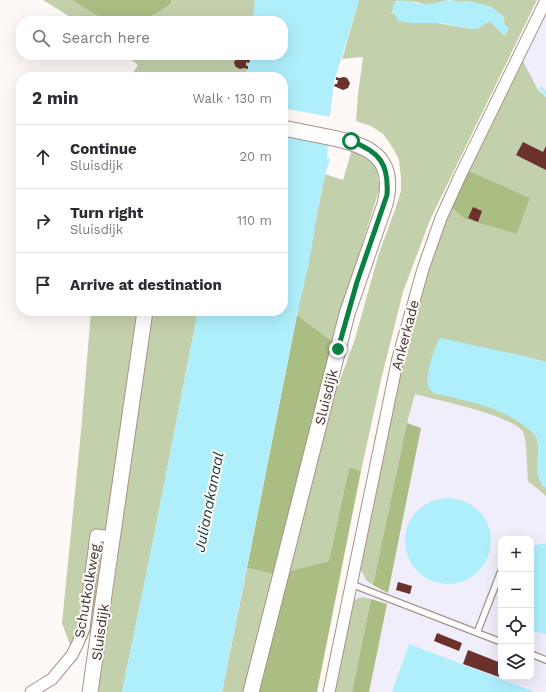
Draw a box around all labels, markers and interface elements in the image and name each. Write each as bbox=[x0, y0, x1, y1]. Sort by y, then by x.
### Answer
search box bbox=[16, 16, 288, 60]
icon: search bbox=[30, 27, 52, 49]
text: Search here bbox=[62, 29, 150, 47]
text: 2 min bbox=[32, 88, 78, 108]
text: Walk · 130 m bbox=[193, 91, 272, 106]
route start bbox=[342, 132, 360, 150]
text: Continue bbox=[70, 140, 137, 158]
icon: ahead bbox=[32, 146, 54, 168]
text: 20 m bbox=[240, 149, 272, 164]
text: Sluisdijk bbox=[70, 158, 123, 173]
text: Turn right bbox=[70, 204, 143, 222]
icon: right bbox=[32, 210, 54, 232]
text: 110 m bbox=[237, 213, 272, 228]
text: Sluisdijk bbox=[70, 222, 123, 237]
icon: arrive bbox=[32, 274, 54, 296]
text: Arrive at destination bbox=[70, 276, 222, 294]
street label: Ankerkade bbox=[388, 298, 422, 372]
route end bbox=[329, 340, 347, 358]
street label: Sluisdijk bbox=[311, 367, 341, 427]
water label: Julianakanaal bbox=[190, 450, 228, 554]
map controls bbox=[498, 536, 534, 680]
button: + bbox=[498, 536, 534, 572]
street label: Schutkolkweg bbox=[71, 542, 103, 639]
button: − bbox=[498, 572, 534, 608]
street label: Sluisdijk bbox=[88, 603, 112, 661]
button: locate bbox=[498, 608, 534, 644]
button: layers bbox=[498, 644, 534, 680]

